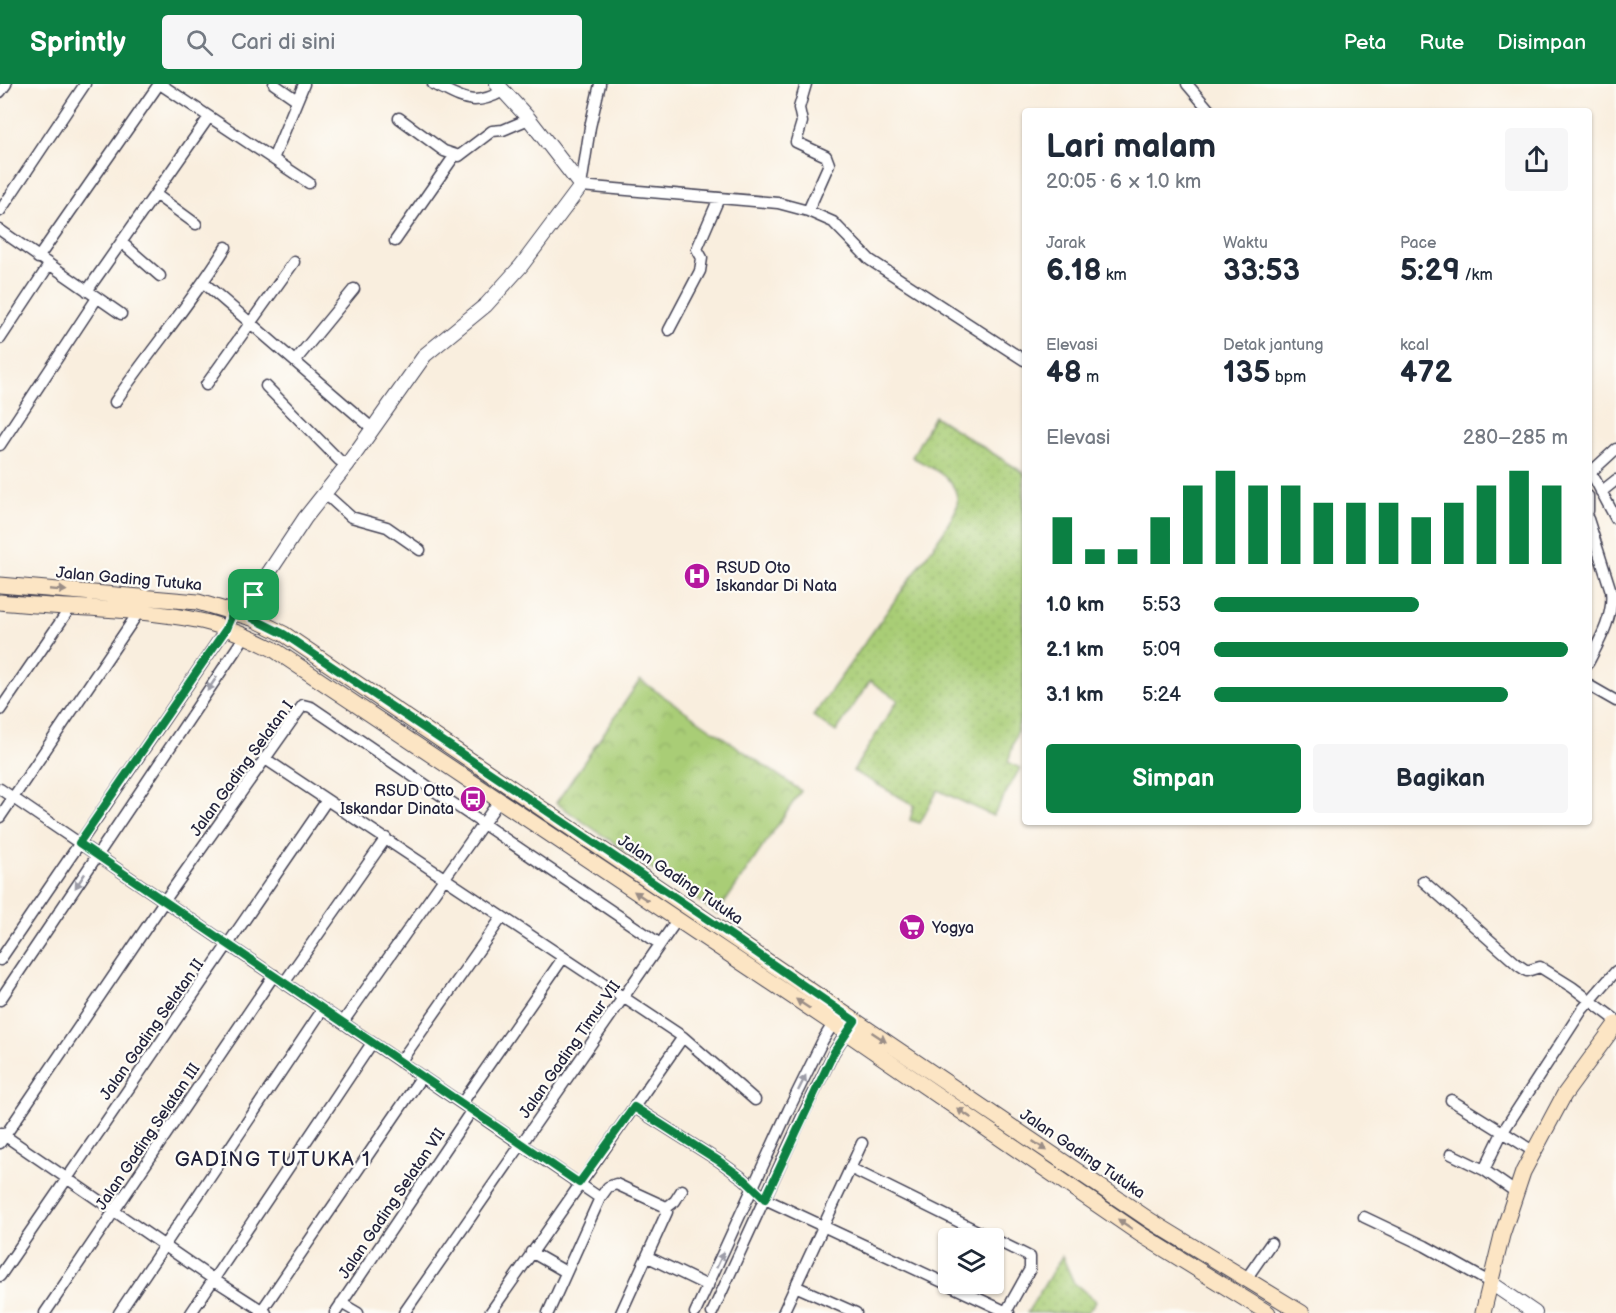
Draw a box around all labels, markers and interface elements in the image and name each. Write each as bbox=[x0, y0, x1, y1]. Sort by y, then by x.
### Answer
search box bbox=[162, 15, 582, 69]
text: Sprintly bbox=[30, 26, 126, 59]
icon: search bbox=[183, 26, 216, 59]
text: Cari di sini bbox=[231, 29, 335, 56]
text: Peta bbox=[1344, 30, 1386, 55]
text: Rute bbox=[1419, 30, 1464, 55]
text: Disimpan bbox=[1497, 30, 1586, 55]
text: Lari malam bbox=[1046, 127, 1216, 167]
button: share bbox=[1505, 128, 1568, 191]
text: 20:05 · 6 × 1.0 km bbox=[1046, 170, 1201, 194]
text: Jarak bbox=[1046, 234, 1085, 253]
text: Waktu bbox=[1223, 234, 1268, 253]
text: Pace bbox=[1400, 234, 1436, 253]
text: 6.18 bbox=[1046, 253, 1101, 289]
text: 33:53 bbox=[1223, 253, 1300, 289]
text: 5:29 bbox=[1400, 253, 1460, 289]
text: km bbox=[1101, 266, 1127, 285]
text: /km bbox=[1460, 266, 1493, 285]
text: Elevasi bbox=[1046, 336, 1098, 355]
text: Detak jantung bbox=[1223, 336, 1323, 355]
text: kcal bbox=[1400, 336, 1429, 355]
text: 48 bbox=[1046, 355, 1082, 391]
text: 135 bbox=[1223, 355, 1270, 391]
text: 472 bbox=[1400, 355, 1452, 391]
text: m bbox=[1082, 368, 1099, 387]
text: bpm bbox=[1270, 368, 1306, 387]
text: Elevasi bbox=[1046, 426, 1111, 450]
text: 280–285 m bbox=[1463, 426, 1568, 450]
place label: RSUD Oto Iskandar Di Nata bbox=[716, 559, 837, 596]
hospital icon: RSUD Oto Iskandar Di Nata bbox=[682, 561, 712, 591]
street label: Jalan Gading Tutuka bbox=[55, 564, 203, 595]
pin bbox=[228, 569, 279, 620]
icon: arrive bbox=[237, 578, 270, 611]
one-way arrow bbox=[49, 585, 68, 595]
text: 1.0 km bbox=[1046, 593, 1104, 617]
text: 5:53 bbox=[1142, 593, 1181, 617]
text: 2.1 km bbox=[1046, 638, 1104, 662]
text: 5:09 bbox=[1142, 638, 1181, 662]
one-way arrow bbox=[206, 676, 218, 692]
text: 3.1 km bbox=[1046, 683, 1103, 707]
text: 5:24 bbox=[1142, 683, 1181, 707]
street label: Jalan Gading Selatan I bbox=[187, 697, 298, 840]
button: Simpan bbox=[1046, 744, 1301, 813]
button: Bagikan bbox=[1313, 744, 1568, 813]
place label: RSUD Otto Iskandar Dinata bbox=[340, 782, 454, 819]
bus stop icon: RSUD Otto Iskandar Dinata bbox=[458, 784, 488, 814]
street label: Jalan Gading Tutuka bbox=[614, 831, 746, 929]
one-way arrow bbox=[75, 873, 86, 889]
one-way arrow bbox=[633, 890, 649, 902]
supermarket icon: Yogya bbox=[897, 912, 927, 942]
place label: Yogya bbox=[931, 919, 974, 938]
street label: Jalan Gading Selatan II bbox=[96, 956, 208, 1104]
street label: Jalan Gading Timur VII bbox=[516, 978, 625, 1122]
one-way arrow bbox=[795, 999, 811, 1010]
one-way arrow bbox=[870, 1031, 886, 1043]
street label: Jalan Gading Selatan III bbox=[92, 1060, 204, 1214]
one-way arrow bbox=[797, 1074, 806, 1091]
street label: Jalan Gading Tutuka bbox=[1016, 1105, 1148, 1203]
one-way arrow bbox=[956, 1108, 973, 1119]
street label: Jalan Gading Selatan VII bbox=[335, 1125, 450, 1283]
one-way arrow bbox=[1032, 1140, 1048, 1152]
district label: GADING TUTUKA 1 bbox=[175, 1148, 371, 1172]
one-way arrow bbox=[1117, 1219, 1133, 1230]
map controls bbox=[938, 1228, 1004, 1294]
button: layers bbox=[938, 1228, 1004, 1294]
one-way arrow bbox=[716, 1252, 725, 1269]

